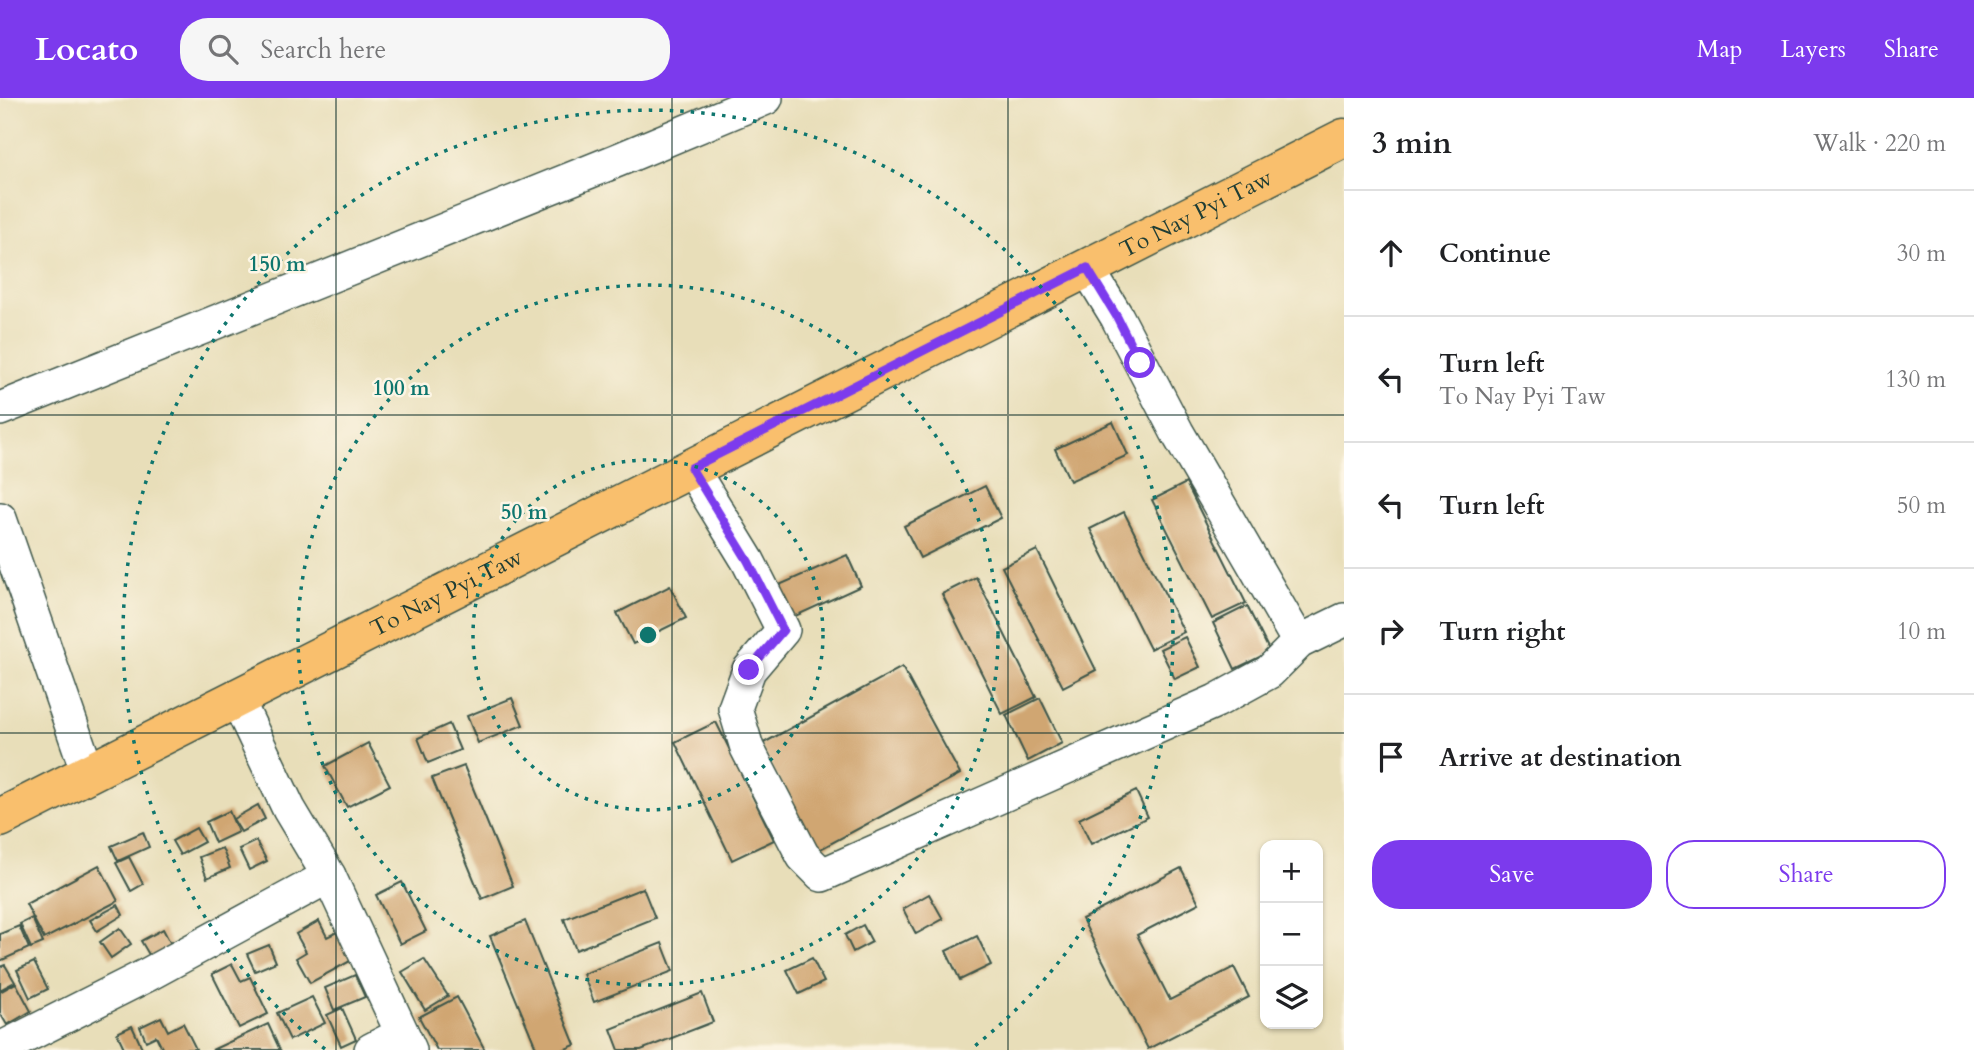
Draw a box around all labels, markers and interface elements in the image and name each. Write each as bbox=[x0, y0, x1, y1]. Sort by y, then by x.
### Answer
search box bbox=[180, 18, 670, 81]
text: Locato bbox=[35, 27, 138, 72]
icon: search bbox=[204, 30, 242, 68]
text: Search here bbox=[260, 32, 386, 67]
text: Map bbox=[1697, 33, 1743, 66]
text: Layers bbox=[1781, 33, 1846, 66]
text: Share bbox=[1884, 33, 1939, 66]
text: 3 min bbox=[1372, 123, 1452, 164]
text: Walk · 220 m bbox=[1813, 128, 1946, 159]
street label: To Nay Pyi Taw bbox=[1114, 162, 1278, 265]
icon: ahead bbox=[1372, 234, 1410, 272]
text: Continue bbox=[1439, 236, 1551, 271]
text: 30 m bbox=[1897, 238, 1946, 269]
text: 150 m bbox=[248, 250, 306, 279]
text: Turn left bbox=[1439, 346, 1544, 381]
route start bbox=[1124, 347, 1155, 378]
icon: left bbox=[1372, 360, 1410, 398]
text: 130 m bbox=[1885, 364, 1946, 395]
text: 100 m bbox=[372, 374, 430, 403]
text: To Nay Pyi Taw bbox=[1439, 381, 1606, 412]
icon: left bbox=[1372, 486, 1410, 524]
text: Turn left bbox=[1439, 488, 1544, 523]
text: 50 m bbox=[1897, 490, 1946, 521]
text: 50 m bbox=[501, 498, 548, 527]
street label: To Nay Pyi Taw bbox=[365, 541, 528, 644]
icon: right bbox=[1372, 612, 1410, 650]
text: Turn right bbox=[1439, 614, 1566, 649]
text: 10 m bbox=[1897, 616, 1946, 647]
centre of rings bbox=[636, 623, 660, 647]
route end bbox=[733, 654, 764, 685]
icon: arrive bbox=[1372, 738, 1410, 776]
text: Arrive at destination bbox=[1439, 740, 1682, 775]
map controls bbox=[1260, 840, 1323, 1029]
button: + bbox=[1260, 840, 1323, 903]
button: Save bbox=[1372, 840, 1652, 909]
button: Share bbox=[1666, 840, 1946, 909]
button: − bbox=[1260, 903, 1323, 966]
button: layers bbox=[1260, 966, 1323, 1029]

